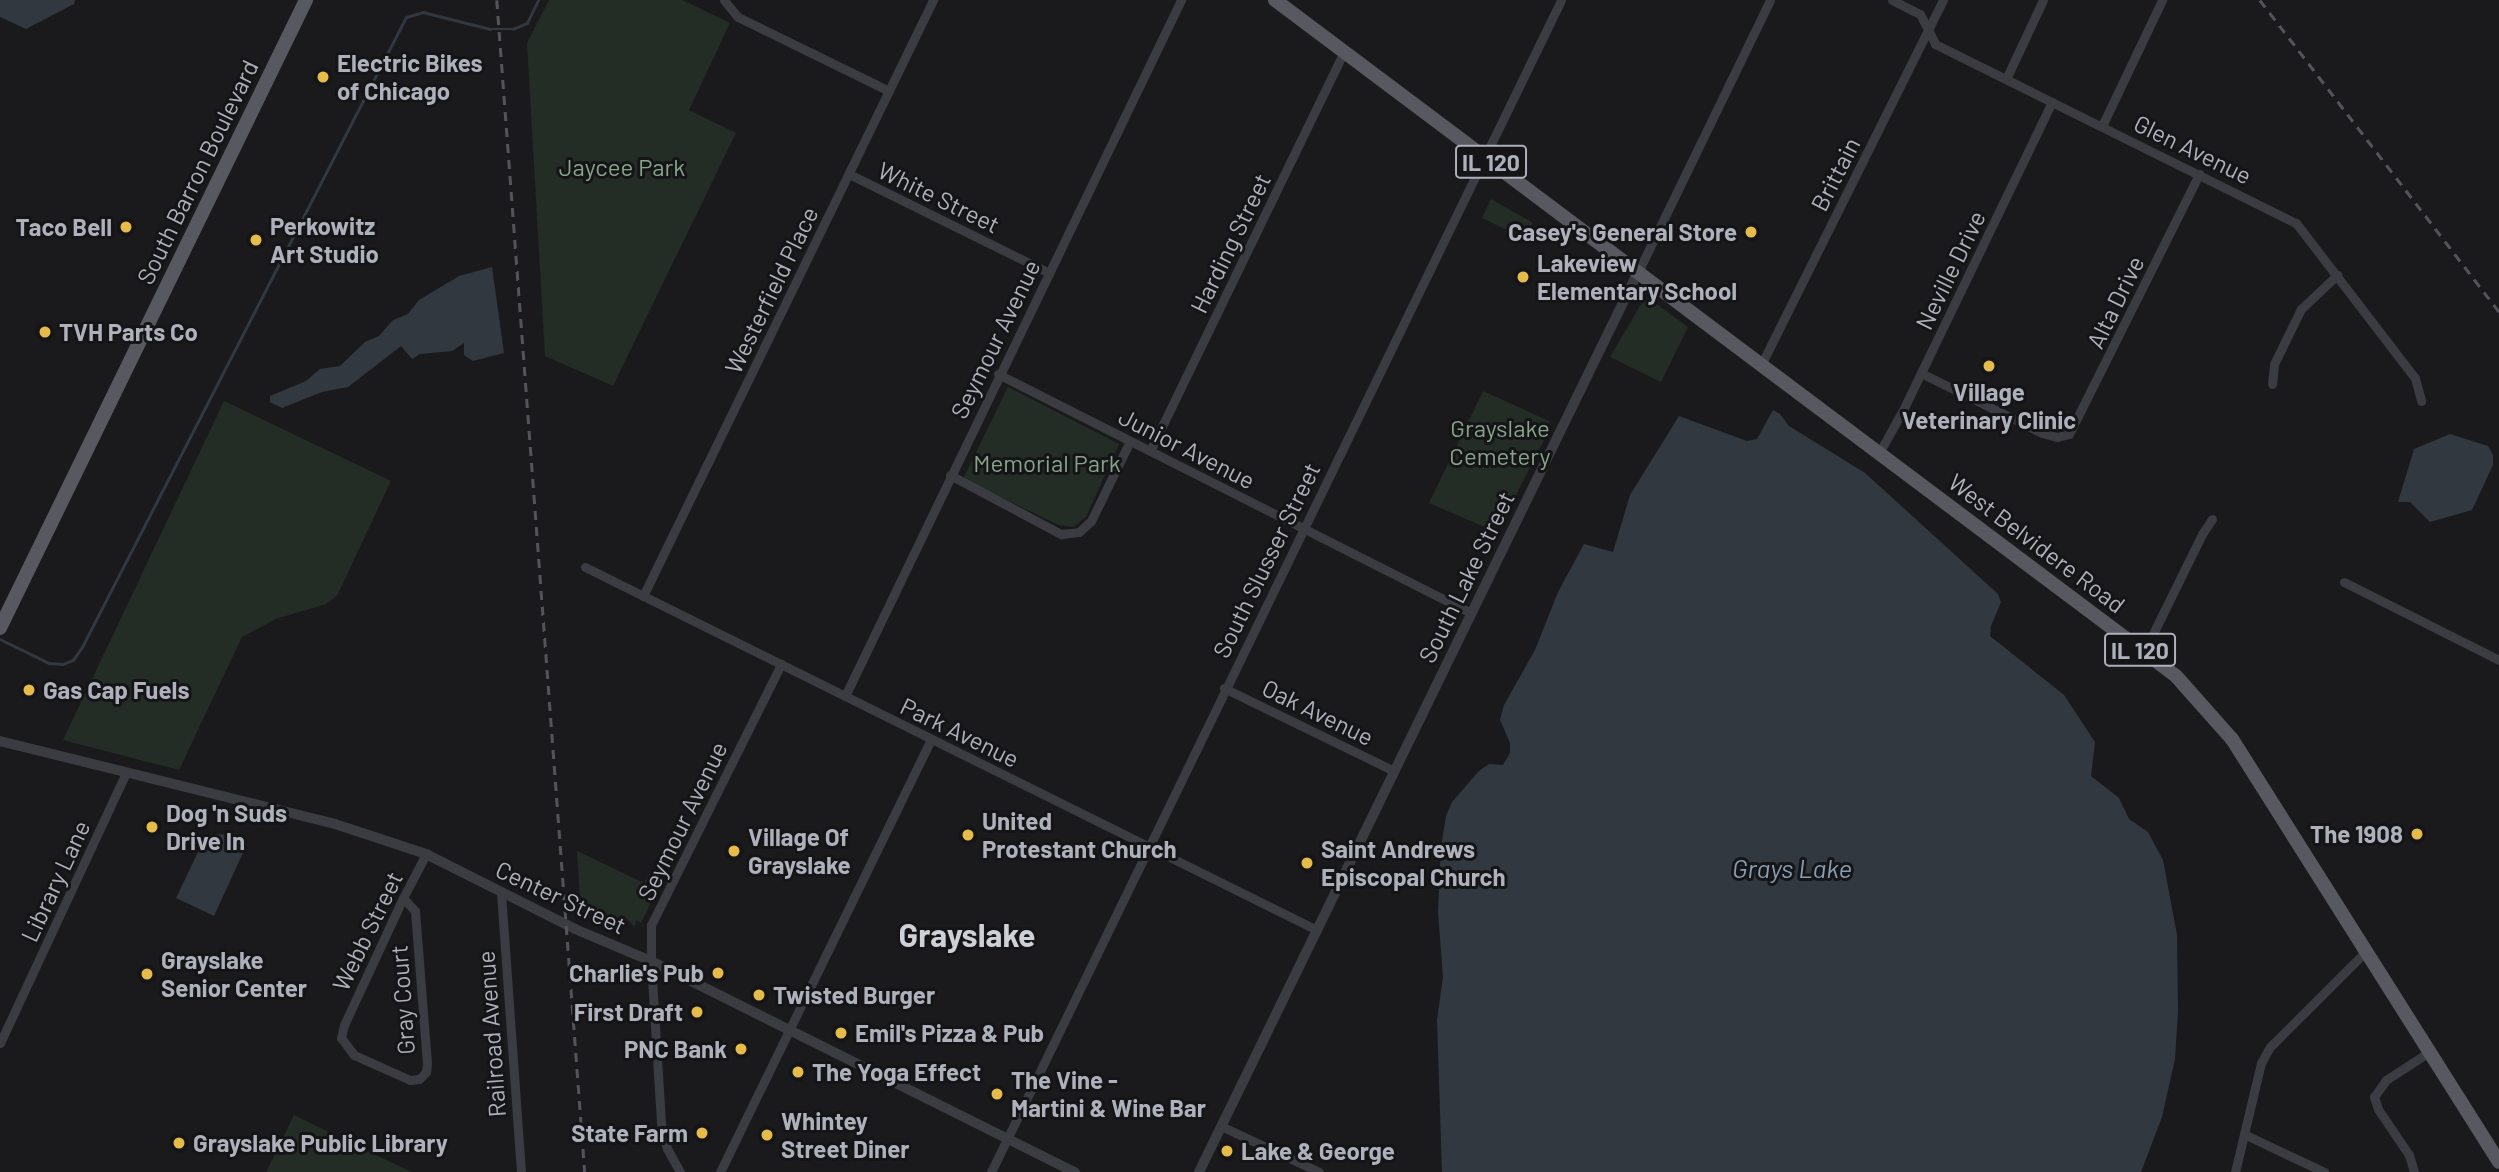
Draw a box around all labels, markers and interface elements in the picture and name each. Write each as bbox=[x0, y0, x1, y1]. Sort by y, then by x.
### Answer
place label: Electric Bikes of Chicago bbox=[337, 49, 483, 105]
street label: South Barron Boulevard bbox=[130, 55, 264, 289]
marker: Electric Bikes of Chicago bbox=[315, 69, 331, 85]
street label: Glen Avenue bbox=[2130, 108, 2256, 190]
street label: Brittain bbox=[1804, 132, 1866, 216]
road number: IL 120 bbox=[1454, 142, 1528, 182]
park label: Jaycee Park bbox=[559, 153, 685, 181]
street label: White Street bbox=[874, 155, 1004, 239]
street label: Harding Street bbox=[1184, 168, 1276, 318]
street label: Westerfield Place bbox=[718, 202, 824, 378]
street label: Neville Drive bbox=[1909, 206, 1991, 334]
place label: Perkowitz Art Studio bbox=[270, 212, 379, 268]
place label: Taco Bell bbox=[16, 213, 112, 241]
place label: Casey's General Store bbox=[1508, 218, 1737, 246]
marker: Taco Bell bbox=[118, 219, 134, 235]
marker: Casey's General Store bbox=[1743, 224, 1759, 240]
marker: Perkowitz Art Studio bbox=[248, 232, 264, 248]
place label: Lakeview Elementary School bbox=[1537, 249, 1737, 305]
street label: Alta Drive bbox=[2080, 251, 2150, 353]
street label: Seymour Avenue bbox=[944, 255, 1046, 423]
marker: Lakeview Elementary School bbox=[1515, 269, 1531, 285]
place label: TVH Parts Co bbox=[59, 318, 198, 346]
marker: TVH Parts Co bbox=[37, 324, 53, 340]
marker: Village Veterinary Clinic bbox=[1981, 358, 1997, 374]
place label: Village Veterinary Clinic bbox=[1902, 378, 2076, 434]
street label: Junior Avenue bbox=[1114, 401, 1260, 495]
park label: Grayslake Cemetery bbox=[1449, 414, 1551, 470]
park label: Memorial Park bbox=[973, 449, 1121, 477]
street label: South Slusser Street bbox=[1206, 458, 1326, 662]
street label: West Belvidere Road bbox=[1943, 467, 2131, 619]
street label: South Lake Street bbox=[1412, 487, 1520, 667]
road number: IL 120 bbox=[2103, 630, 2177, 670]
street label: Oak Avenue bbox=[1258, 673, 1378, 751]
place label: Gas Cap Fuels bbox=[43, 676, 189, 704]
marker: Gas Cap Fuels bbox=[21, 682, 37, 698]
street label: Park Avenue bbox=[896, 691, 1024, 773]
street label: Seymour Avenue bbox=[631, 737, 733, 905]
place label: Dog 'n Suds Drive In bbox=[166, 799, 287, 855]
place label: United Protestant Church bbox=[982, 807, 1177, 863]
street label: Library Lane bbox=[14, 816, 96, 946]
marker: Dog 'n Suds Drive In bbox=[144, 819, 160, 835]
place label: The 1908 bbox=[2310, 820, 2403, 848]
place label: Village Of Grayslake bbox=[748, 823, 851, 879]
marker: The 1908 bbox=[2409, 826, 2425, 842]
marker: United Protestant Church bbox=[960, 827, 976, 843]
place label: Saint Andrews Episcopal Church bbox=[1321, 835, 1506, 891]
marker: Village Of Grayslake bbox=[726, 843, 742, 859]
water label: Grays Lake bbox=[1732, 852, 1852, 884]
street label: Center Street bbox=[491, 854, 631, 940]
marker: Saint Andrews Episcopal Church bbox=[1299, 855, 1315, 871]
street label: Webb Street bbox=[326, 867, 408, 995]
district label: Grayslake bbox=[899, 915, 1035, 953]
street label: Gray Court bbox=[384, 944, 420, 1056]
place label: Grayslake Senior Center bbox=[161, 946, 307, 1002]
street label: Railroad Avenue bbox=[471, 950, 511, 1118]
place label: Charlie's Pub bbox=[569, 959, 704, 987]
marker: Charlie's Pub bbox=[710, 965, 726, 981]
marker: Grayslake Senior Center bbox=[139, 966, 155, 982]
place label: Twisted Burger bbox=[773, 981, 935, 1009]
marker: Twisted Burger bbox=[751, 987, 767, 1003]
place label: First Draft bbox=[574, 998, 683, 1026]
marker: First Draft bbox=[689, 1004, 705, 1020]
place label: Emil's Pizza & Pub bbox=[855, 1019, 1044, 1047]
marker: Emil's Pizza & Pub bbox=[833, 1025, 849, 1041]
place label: PNC Bank bbox=[624, 1035, 727, 1063]
marker: PNC Bank bbox=[733, 1041, 749, 1057]
place label: The Yoga Effect bbox=[812, 1058, 981, 1086]
marker: The Yoga Effect bbox=[790, 1064, 806, 1080]
place label: The Vine - Martini & Wine Bar bbox=[1011, 1066, 1206, 1122]
marker: The Vine - Martini & Wine Bar bbox=[989, 1086, 1005, 1102]
place label: Whintey Street Diner bbox=[781, 1107, 909, 1163]
place label: State Farm bbox=[571, 1119, 688, 1147]
marker: State Farm bbox=[694, 1125, 710, 1141]
marker: Whintey Street Diner bbox=[759, 1127, 775, 1143]
place label: Grayslake Public Library bbox=[193, 1129, 448, 1157]
marker: Grayslake Public Library bbox=[171, 1135, 187, 1151]
place label: Lake & George bbox=[1241, 1137, 1395, 1165]
marker: Lake & George bbox=[1219, 1143, 1235, 1159]

